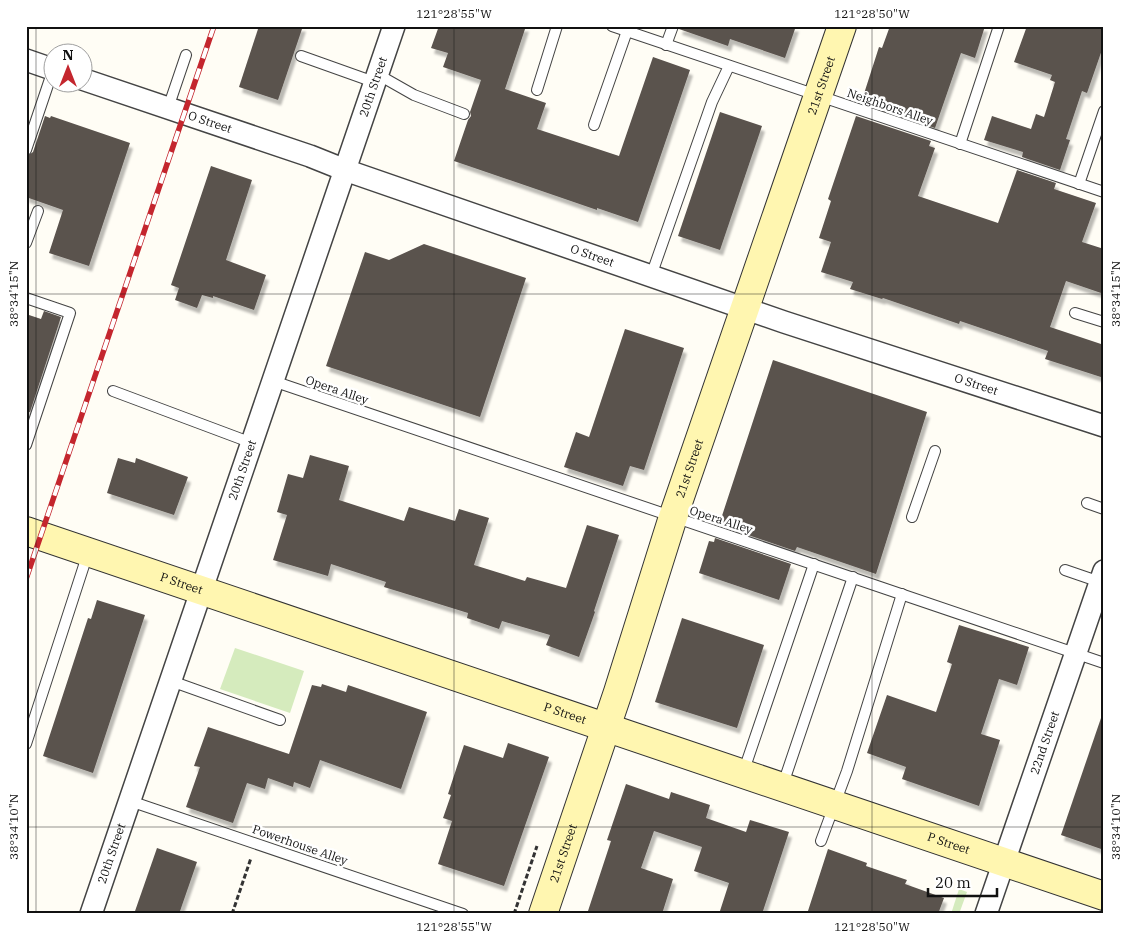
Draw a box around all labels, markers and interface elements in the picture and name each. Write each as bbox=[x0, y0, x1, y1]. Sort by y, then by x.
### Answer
text: 121°28'55"W bbox=[416, 6, 492, 21]
text: 121°28'50"W bbox=[834, 6, 910, 21]
north arrow bbox=[42, 42, 92, 92]
text: N bbox=[62, 46, 74, 64]
street label: 21st Street bbox=[804, 54, 838, 117]
street label: 20th Street bbox=[356, 55, 390, 119]
street label: Neighbors Alley bbox=[845, 85, 936, 128]
street label: O Street bbox=[186, 107, 234, 136]
street label: O Street bbox=[569, 241, 616, 270]
text: 38°34'15"N bbox=[6, 261, 21, 327]
text: 38°34'15"N bbox=[1108, 261, 1123, 327]
street label: O Street bbox=[953, 370, 1000, 398]
street label: Opera Alley bbox=[304, 372, 371, 407]
street label: 21st Street bbox=[672, 437, 706, 500]
street label: 20th Street bbox=[225, 438, 259, 502]
street label: Opera Alley bbox=[688, 502, 755, 537]
street label: P Street bbox=[158, 569, 205, 597]
street label: P Street bbox=[542, 699, 588, 727]
street label: 22nd Street bbox=[1027, 709, 1062, 776]
text: 38°34'10"N bbox=[6, 794, 21, 860]
text: 38°34'10"N bbox=[1108, 794, 1123, 860]
street label: 20th Street bbox=[94, 821, 128, 885]
street label: Powerhouse Alley bbox=[251, 821, 350, 868]
street label: 21st Street bbox=[546, 822, 580, 885]
street label: P Street bbox=[925, 829, 972, 857]
scale bar bbox=[928, 865, 996, 897]
text: 20 m bbox=[935, 873, 971, 892]
text: 121°28'55"W bbox=[416, 919, 492, 934]
text: 121°28'50"W bbox=[834, 919, 910, 934]

